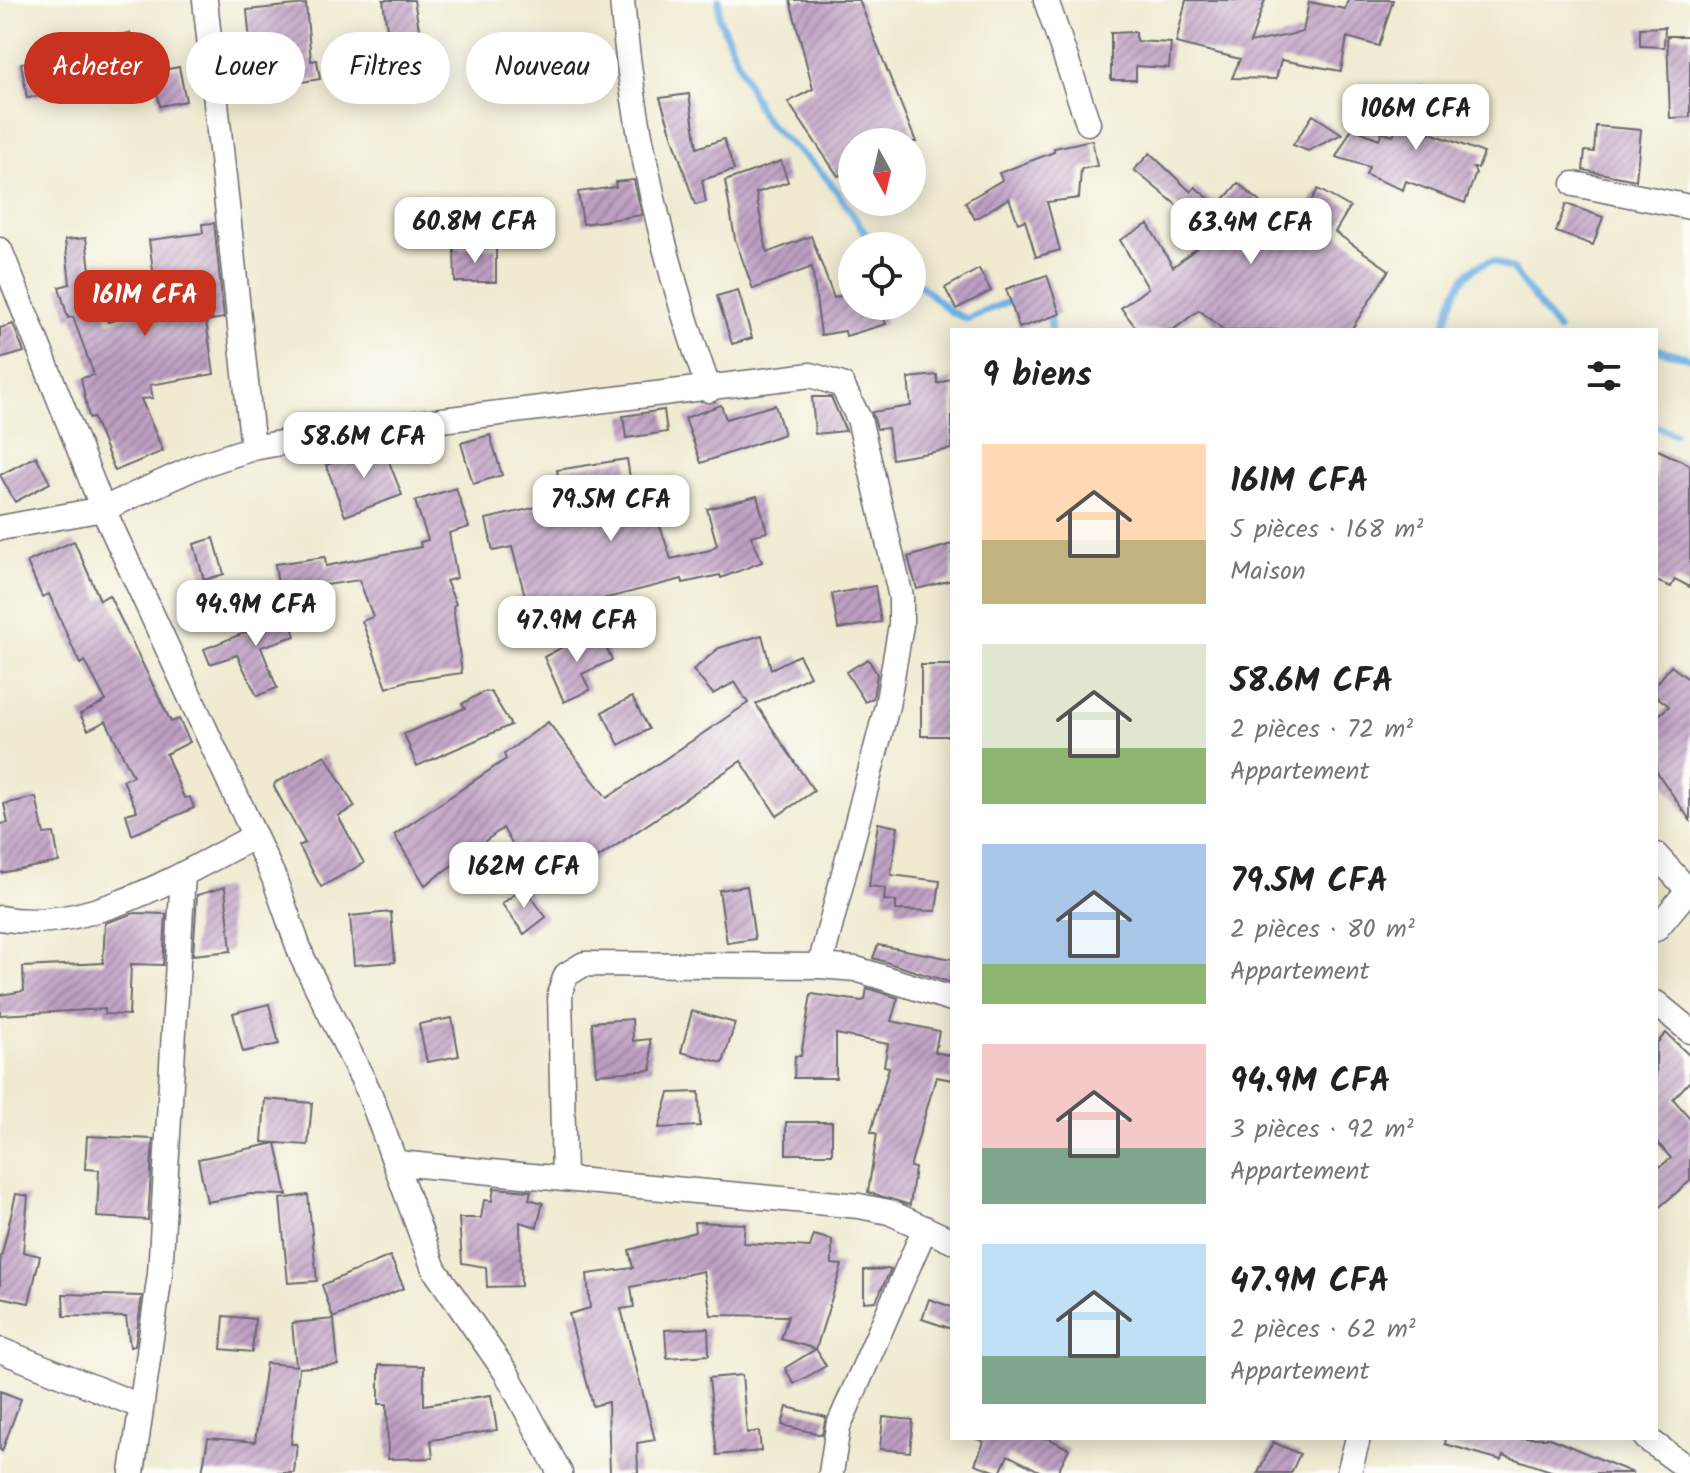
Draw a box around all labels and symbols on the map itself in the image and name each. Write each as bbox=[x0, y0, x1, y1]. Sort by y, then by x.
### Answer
pin: 106M CFA bbox=[1333, 84, 1499, 152]
north arrow bbox=[838, 128, 926, 216]
pin: 60.8M CFA bbox=[383, 197, 567, 265]
pin: 63.4M CFA bbox=[1159, 198, 1343, 266]
pin: 161M CFA bbox=[62, 270, 228, 338]
pin: 58.6M CFA bbox=[272, 412, 456, 480]
pin: 79.5M CFA bbox=[519, 475, 703, 543]
pin: 94.9M CFA bbox=[164, 580, 348, 648]
pin: 47.9M CFA bbox=[485, 596, 669, 664]
pin: 162M CFA bbox=[441, 842, 607, 910]

